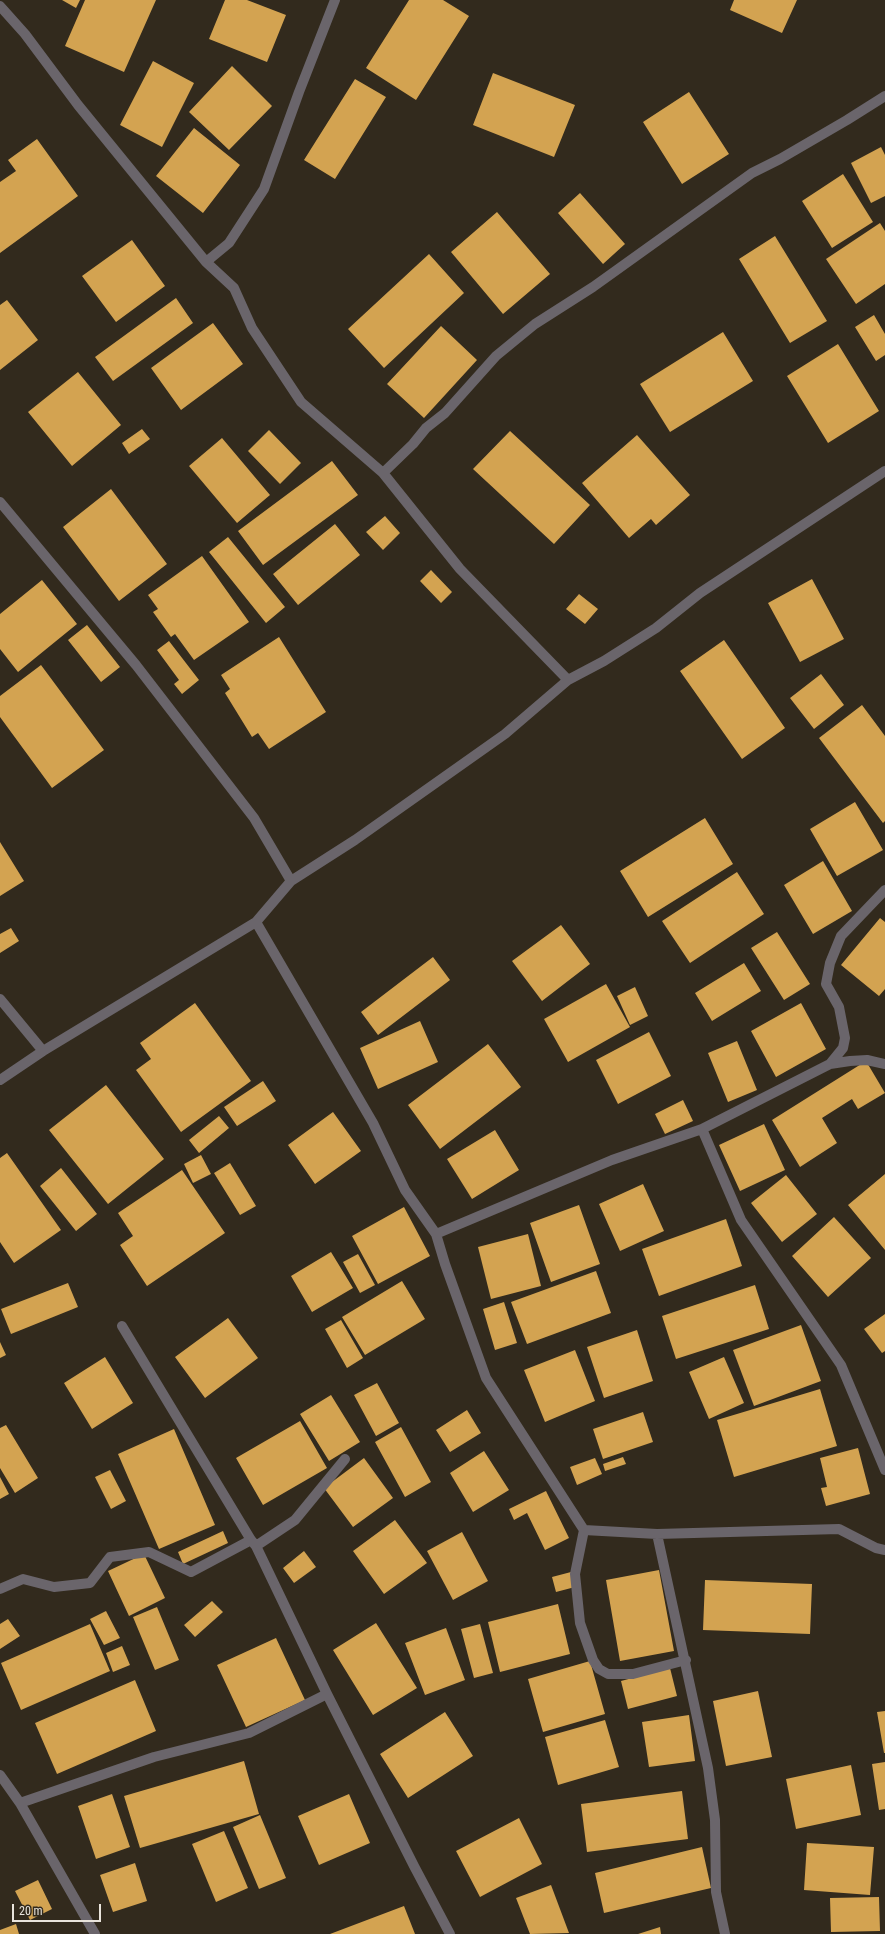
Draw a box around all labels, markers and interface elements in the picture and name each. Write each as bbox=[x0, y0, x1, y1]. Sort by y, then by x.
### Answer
scale bar bbox=[14, 1896, 103, 1922]
text: 20 m bbox=[19, 1904, 43, 1918]

